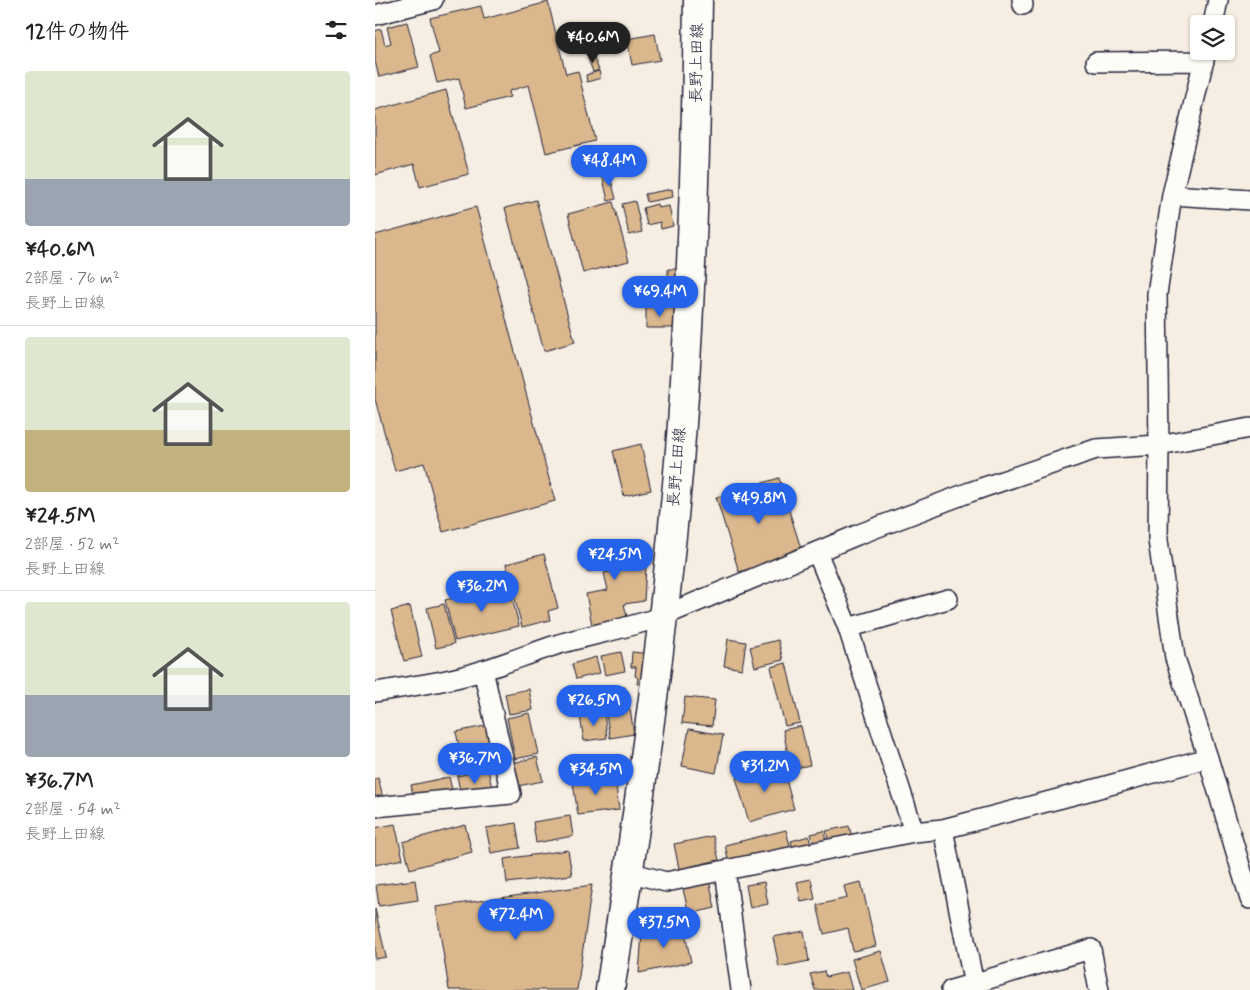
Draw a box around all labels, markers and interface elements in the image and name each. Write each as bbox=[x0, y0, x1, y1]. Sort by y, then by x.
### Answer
map controls bbox=[1190, 15, 1235, 60]
button: layers bbox=[1190, 15, 1235, 60]
icon: filters bbox=[322, 16, 350, 44]
text: 12件の物件 bbox=[25, 18, 129, 46]
pin: ¥40.6M bbox=[552, 22, 634, 64]
street label: 長野上田線 bbox=[686, 23, 708, 103]
text: ¥40.6M bbox=[566, 27, 620, 48]
icon: home bbox=[143, 104, 233, 194]
pin: ¥48.4M bbox=[568, 144, 650, 187]
text: ¥48.4M bbox=[582, 150, 636, 171]
text: ¥40.6M bbox=[25, 236, 95, 264]
text: 2部屋 · 76 m² bbox=[25, 268, 120, 289]
pin: ¥69.4M bbox=[619, 276, 701, 318]
text: ¥69.4M bbox=[633, 281, 687, 302]
text: 長野上田線 bbox=[25, 293, 105, 314]
icon: home bbox=[143, 369, 233, 459]
street label: 長野上田線 bbox=[663, 426, 691, 508]
pin: ¥49.8M bbox=[718, 482, 800, 525]
text: ¥49.8M bbox=[732, 488, 786, 509]
text: ¥24.5M bbox=[25, 502, 96, 530]
text: 2部屋 · 52 m² bbox=[25, 534, 119, 555]
pin: ¥24.5M bbox=[574, 538, 656, 581]
text: ¥24.5M bbox=[588, 544, 642, 565]
text: 長野上田線 bbox=[25, 559, 105, 580]
pin: ¥36.2M bbox=[441, 570, 523, 613]
text: ¥36.2M bbox=[457, 576, 507, 597]
icon: home bbox=[143, 634, 233, 724]
pin: ¥26.5M bbox=[553, 684, 635, 727]
text: ¥26.5M bbox=[568, 690, 620, 711]
pin: ¥36.7M bbox=[434, 742, 516, 785]
text: ¥36.7M bbox=[449, 748, 501, 769]
pin: ¥31.2M bbox=[724, 750, 806, 793]
pin: ¥34.5M bbox=[555, 754, 637, 796]
text: ¥31.2M bbox=[741, 756, 789, 777]
text: ¥34.5M bbox=[569, 759, 623, 780]
text: ¥36.7M bbox=[25, 767, 94, 795]
text: 2部屋 · 54 m² bbox=[25, 799, 121, 820]
text: 長野上田線 bbox=[25, 824, 105, 845]
pin: ¥72.4M bbox=[475, 898, 557, 941]
text: ¥72.4M bbox=[489, 904, 543, 925]
pin: ¥37.5M bbox=[623, 906, 705, 949]
text: ¥37.5M bbox=[638, 912, 690, 933]

